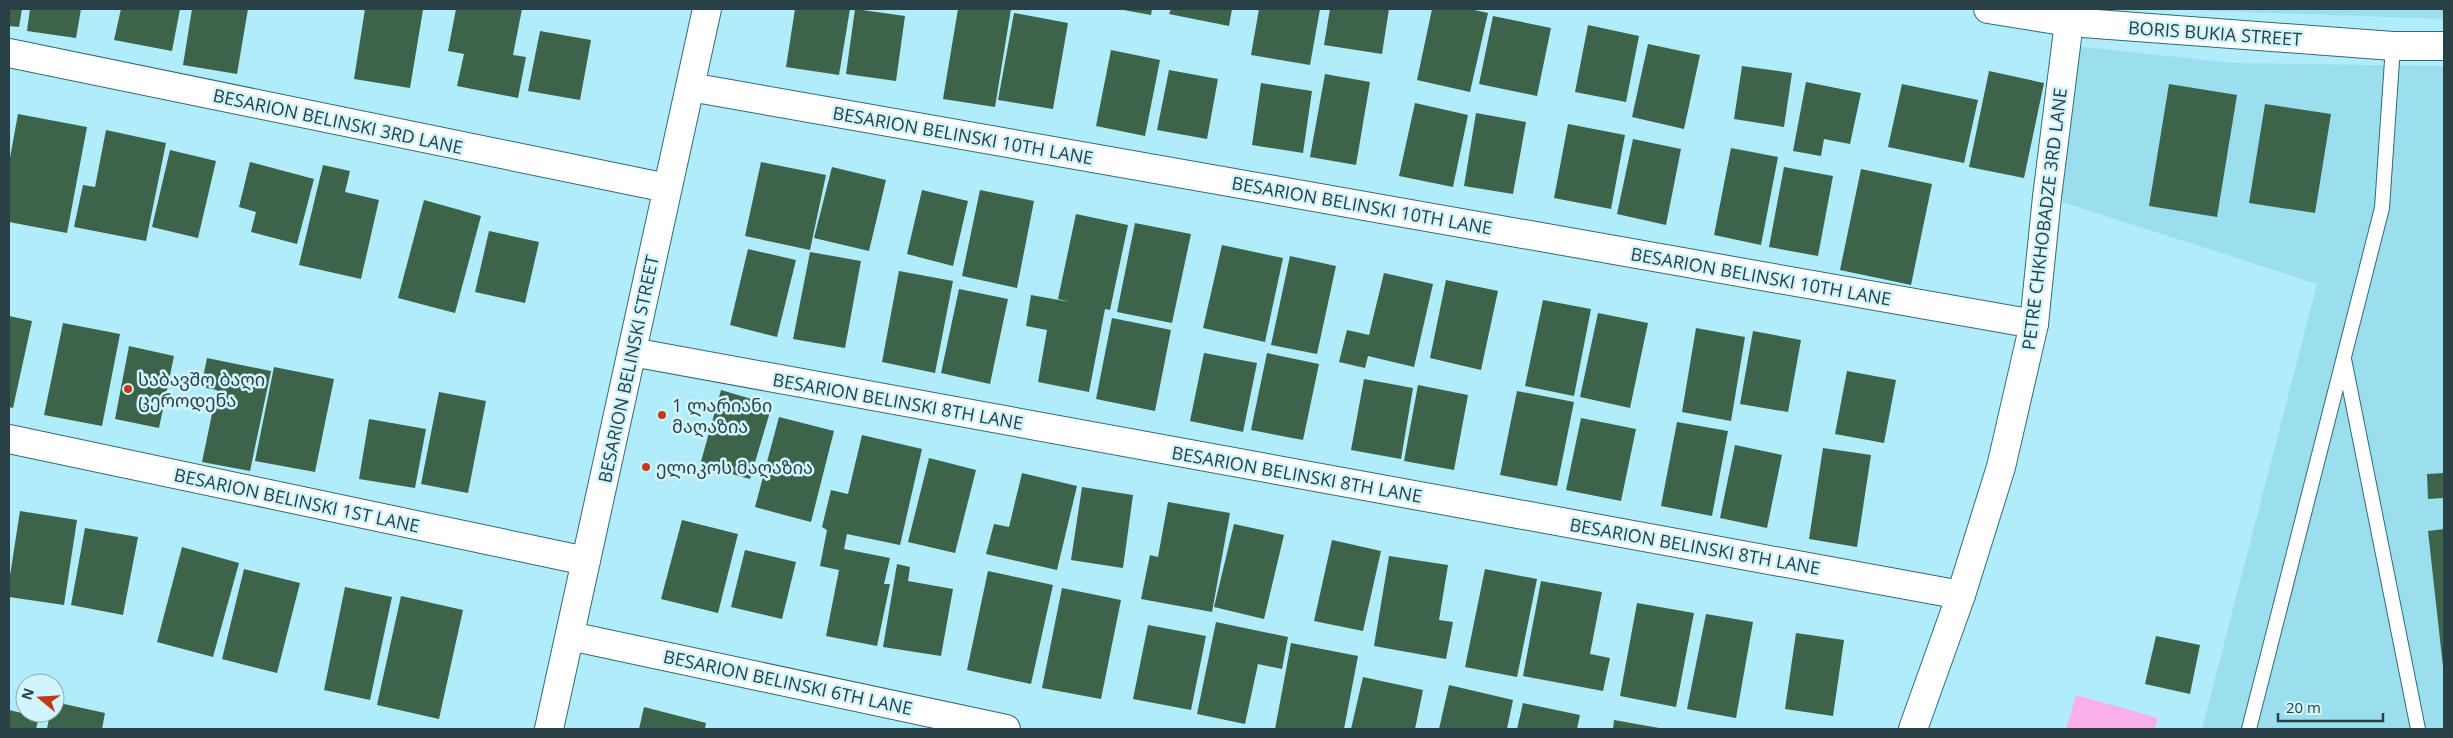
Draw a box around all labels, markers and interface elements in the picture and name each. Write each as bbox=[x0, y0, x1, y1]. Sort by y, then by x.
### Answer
street label: BORIS BUKIA STREET bbox=[2127, 15, 2303, 51]
street label: BESARION BELINSKI 3RD LANE bbox=[211, 83, 465, 159]
street label: PETRE CHKHOBADZE 3RD LANE bbox=[2016, 87, 2072, 351]
street label: BESARION BELINSKI 10TH LANE bbox=[831, 100, 1095, 170]
street label: BESARION BELINSKI 10TH LANE bbox=[1230, 170, 1494, 240]
street label: BESARION BELINSKI 10TH LANE bbox=[1629, 241, 1893, 311]
street label: BESARION BELINSKI STREET bbox=[592, 253, 664, 485]
place label: საბავშო ბაღი ცეროდენა bbox=[138, 367, 265, 412]
street label: BESARION BELINSKI 8TH LANE bbox=[771, 367, 1025, 435]
marker: საბავშო ბაღი ცეროდენა bbox=[122, 383, 134, 395]
place label: 1 ლარიანი მაღაზია bbox=[672, 393, 772, 438]
marker: 1 ლარიანი მაღაზია bbox=[656, 409, 668, 421]
street label: BESARION BELINSKI 8TH LANE bbox=[1170, 440, 1424, 508]
place label: ელიკოს მაღაზია bbox=[656, 455, 813, 479]
marker: ელიკოს მაღაზია bbox=[640, 461, 652, 473]
street label: BESARION BELINSKI 1ST LANE bbox=[172, 462, 422, 538]
street label: BESARION BELINSKI 8TH LANE bbox=[1568, 512, 1822, 580]
street label: BESARION BELINSKI 6TH LANE bbox=[661, 644, 915, 720]
north arrow bbox=[15, 673, 65, 723]
text: N bbox=[16, 685, 38, 702]
scale bar bbox=[2278, 690, 2383, 722]
text: 20 m bbox=[2286, 697, 2321, 717]

